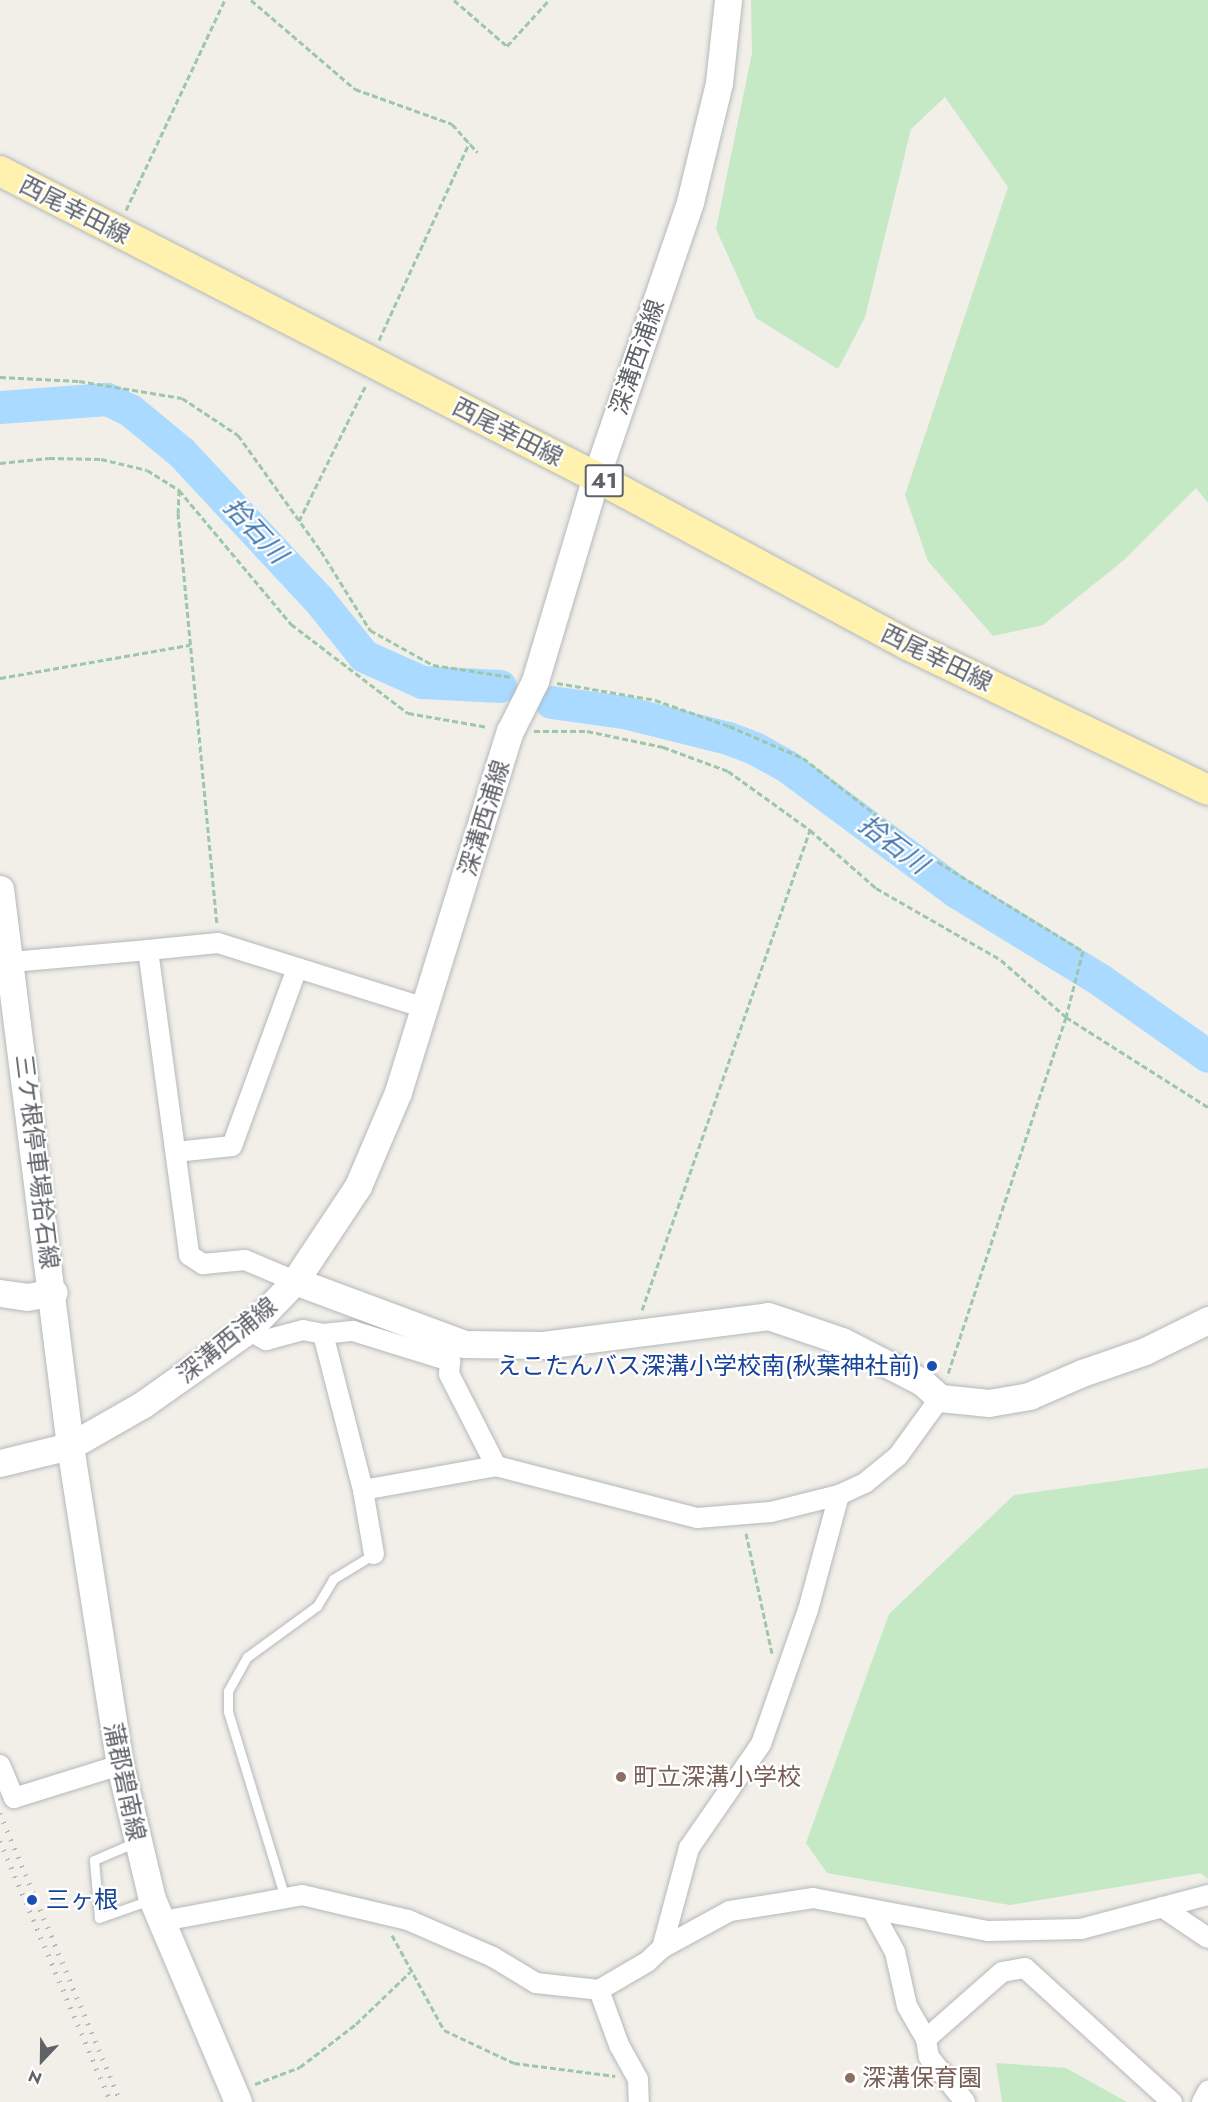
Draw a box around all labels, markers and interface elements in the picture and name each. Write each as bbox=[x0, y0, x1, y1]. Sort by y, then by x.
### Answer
street label: 西尾幸田線 bbox=[15, 170, 135, 250]
street label: 深溝西浦線 bbox=[604, 296, 670, 418]
street label: 西尾幸田線 bbox=[448, 392, 568, 472]
road number: 41 bbox=[584, 462, 624, 500]
water label: 拾石川 bbox=[217, 492, 293, 570]
street label: 西尾幸田線 bbox=[877, 619, 997, 697]
street label: 深溝西浦線 bbox=[453, 756, 515, 880]
water label: 拾石川 bbox=[852, 809, 934, 881]
street label: 三ケ根停車場拾石線 bbox=[10, 1053, 64, 1271]
street label: 深溝西浦線 bbox=[171, 1291, 283, 1389]
place label: えこたんバス深溝小学校南(秋葉神社前) bbox=[497, 1352, 920, 1380]
marker: えこたんバス深溝小学校南(秋葉神社前) bbox=[925, 1359, 939, 1373]
street label: 蒲郡碧南線 bbox=[98, 1720, 152, 1844]
place label: 町立深溝小学校 bbox=[633, 1763, 801, 1791]
marker: 町立深溝小学校 bbox=[614, 1770, 628, 1784]
place label: 三ヶ根 bbox=[46, 1886, 118, 1914]
marker: 三ヶ根 bbox=[23, 1891, 41, 1909]
north arrow bbox=[12, 2030, 72, 2090]
text: N bbox=[25, 2064, 45, 2090]
place label: 深溝保育園 bbox=[862, 2064, 982, 2092]
marker: 深溝保育園 bbox=[843, 2071, 857, 2085]

